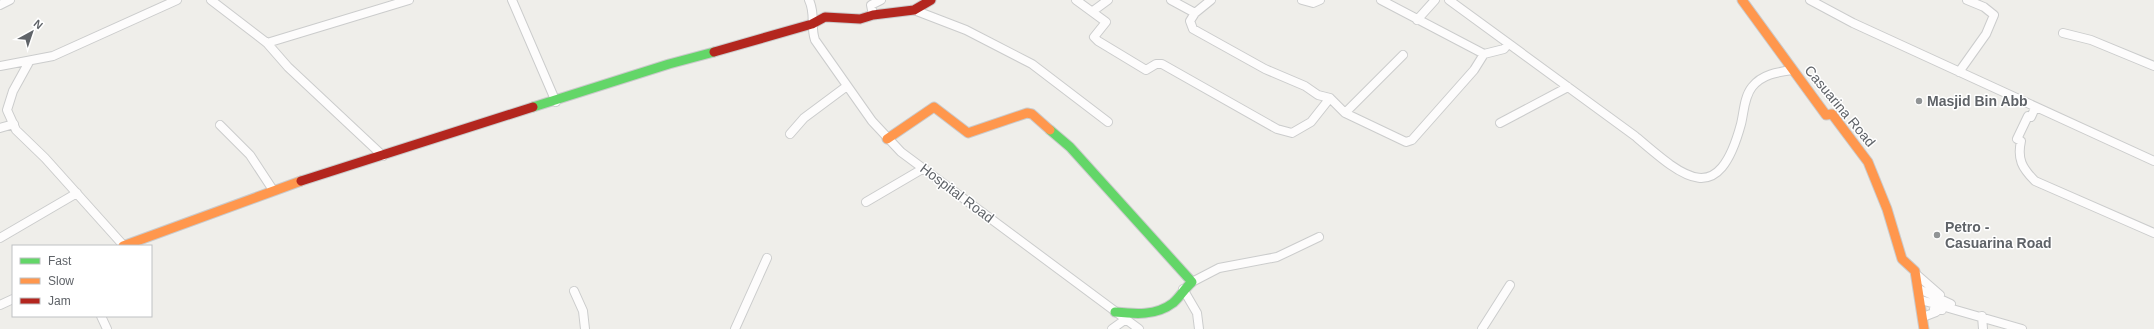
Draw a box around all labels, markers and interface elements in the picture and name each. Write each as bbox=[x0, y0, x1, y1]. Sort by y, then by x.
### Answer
north arrow bbox=[12, 12, 52, 52]
text: N bbox=[32, 17, 45, 32]
street label: Casuarina Road bbox=[1801, 62, 1879, 150]
place label: Masjid Bin Abb bbox=[1927, 93, 2028, 109]
marker: Masjid Bin Abb bbox=[1914, 96, 1924, 106]
street label: Hospital Road bbox=[917, 160, 997, 226]
place label: Petro - Casuarina Road bbox=[1945, 219, 2052, 251]
marker: Petro - Casuarina Road bbox=[1932, 230, 1942, 240]
legend bbox=[12, 245, 152, 317]
text: Fast bbox=[48, 254, 72, 268]
text: Slow bbox=[48, 274, 74, 288]
text: Jam bbox=[48, 294, 71, 308]

